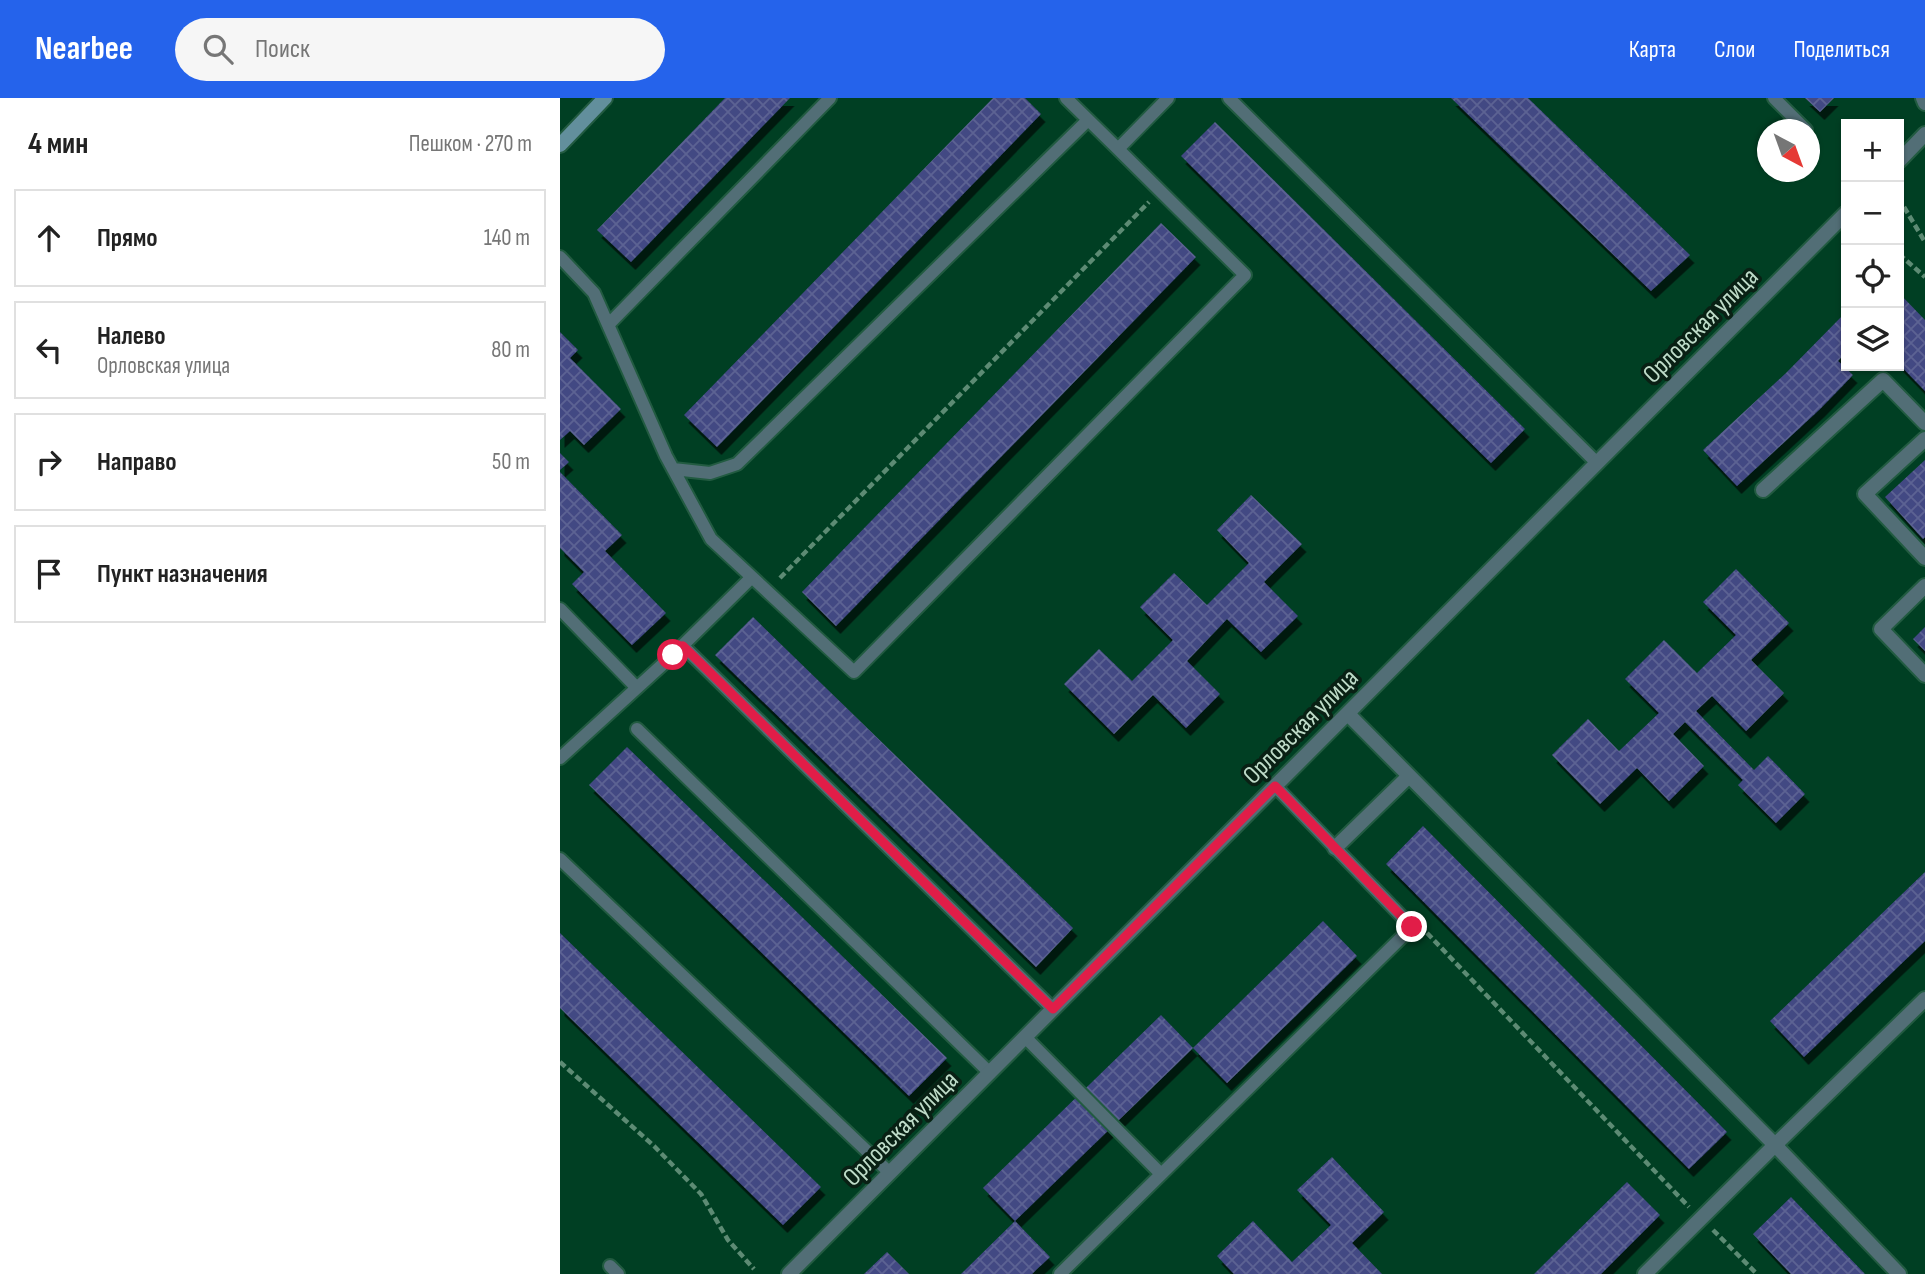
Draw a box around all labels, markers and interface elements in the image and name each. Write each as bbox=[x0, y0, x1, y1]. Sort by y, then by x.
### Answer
search box bbox=[175, 18, 665, 81]
text: Nearbee bbox=[35, 29, 133, 69]
icon: search bbox=[199, 30, 237, 68]
text: Поиск bbox=[255, 34, 310, 65]
text: Карта bbox=[1629, 35, 1676, 64]
text: Слои bbox=[1714, 35, 1755, 64]
text: Поделиться bbox=[1793, 35, 1890, 64]
north arrow bbox=[1757, 119, 1820, 182]
map controls bbox=[1841, 119, 1904, 371]
button: + bbox=[1841, 119, 1904, 182]
text: 4 мин bbox=[28, 126, 88, 162]
text: Пешком · 270 m bbox=[409, 130, 532, 158]
button: − bbox=[1841, 182, 1904, 245]
icon: ahead bbox=[30, 219, 68, 257]
text: Прямо bbox=[97, 223, 158, 254]
text: 140 m bbox=[484, 224, 530, 252]
button: locate bbox=[1841, 245, 1904, 308]
street label: Орловская улица bbox=[1637, 262, 1765, 390]
button: layers bbox=[1841, 308, 1904, 371]
text: Налево bbox=[97, 321, 166, 352]
icon: left bbox=[30, 331, 68, 369]
text: 80 m bbox=[491, 336, 530, 364]
text: Орловская улица bbox=[97, 352, 230, 380]
icon: right bbox=[30, 443, 68, 481]
text: Направо bbox=[97, 447, 176, 478]
text: 50 m bbox=[492, 448, 530, 476]
icon: arrive bbox=[30, 555, 68, 593]
text: Пункт назначения bbox=[97, 559, 268, 590]
route start bbox=[657, 639, 688, 670]
street label: Орловская улица bbox=[1237, 663, 1365, 791]
route end bbox=[1396, 911, 1427, 942]
street label: Орловская улица bbox=[837, 1065, 965, 1193]

